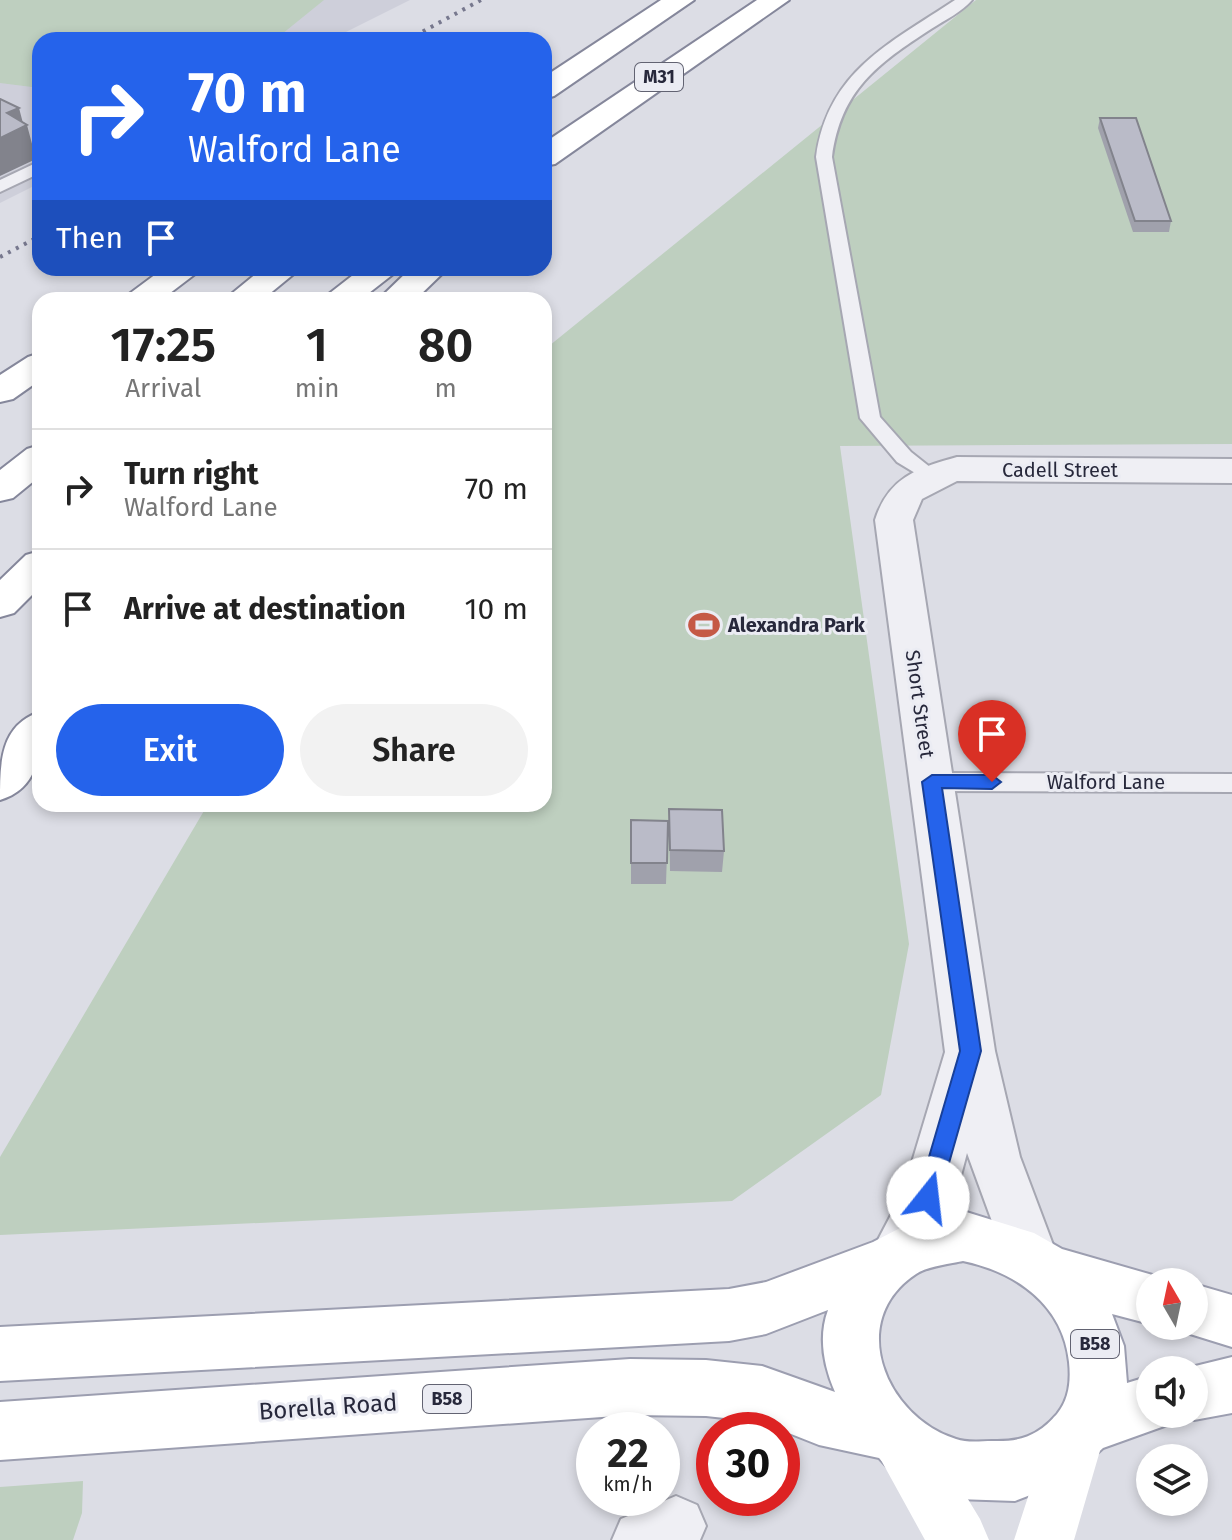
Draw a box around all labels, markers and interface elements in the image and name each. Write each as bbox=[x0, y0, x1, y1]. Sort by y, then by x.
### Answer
text: 70 m bbox=[188, 60, 307, 127]
road number: M31 bbox=[635, 63, 683, 91]
icon: right bbox=[56, 64, 160, 168]
text: Walford Lane bbox=[188, 128, 401, 172]
icon: arrive bbox=[139, 216, 183, 260]
text: Then bbox=[56, 220, 123, 256]
text: 17:25 bbox=[111, 316, 216, 374]
text: 1 bbox=[306, 316, 328, 374]
text: 80 bbox=[418, 316, 473, 374]
text: Arrival bbox=[125, 373, 201, 404]
text: min bbox=[295, 373, 339, 404]
text: m bbox=[435, 373, 457, 404]
text: Turn right bbox=[124, 456, 259, 492]
street label: Cadell Street bbox=[1002, 458, 1119, 482]
icon: right bbox=[56, 467, 100, 511]
text: 70 m bbox=[465, 471, 528, 507]
text: Walford Lane bbox=[124, 492, 278, 523]
icon: arrive bbox=[56, 587, 100, 631]
text: Arrive at destination bbox=[124, 591, 406, 627]
text: 10 m bbox=[465, 591, 528, 627]
sports icon: Alexandra Park bbox=[687, 608, 721, 642]
place label: Alexandra Park bbox=[727, 613, 866, 637]
street label: Short Street bbox=[901, 648, 940, 760]
pin bbox=[958, 700, 1026, 782]
button: Exit bbox=[56, 704, 284, 796]
button: Share bbox=[300, 704, 528, 796]
icon: arrive bbox=[970, 712, 1014, 756]
street label: Walford Lane bbox=[1047, 770, 1165, 794]
position arrow bbox=[886, 1156, 970, 1240]
north arrow bbox=[1136, 1268, 1208, 1340]
map controls bbox=[1136, 1268, 1208, 1516]
road number: B58 bbox=[1071, 1330, 1119, 1358]
button: sound bbox=[1136, 1356, 1208, 1428]
road number: B58 bbox=[423, 1385, 471, 1413]
street label: Borella Road bbox=[258, 1388, 398, 1426]
speed limit sign: 30 bbox=[696, 1412, 800, 1516]
text: 22 bbox=[607, 1430, 649, 1478]
button: layers bbox=[1136, 1444, 1208, 1516]
text: km/h bbox=[603, 1472, 653, 1496]

